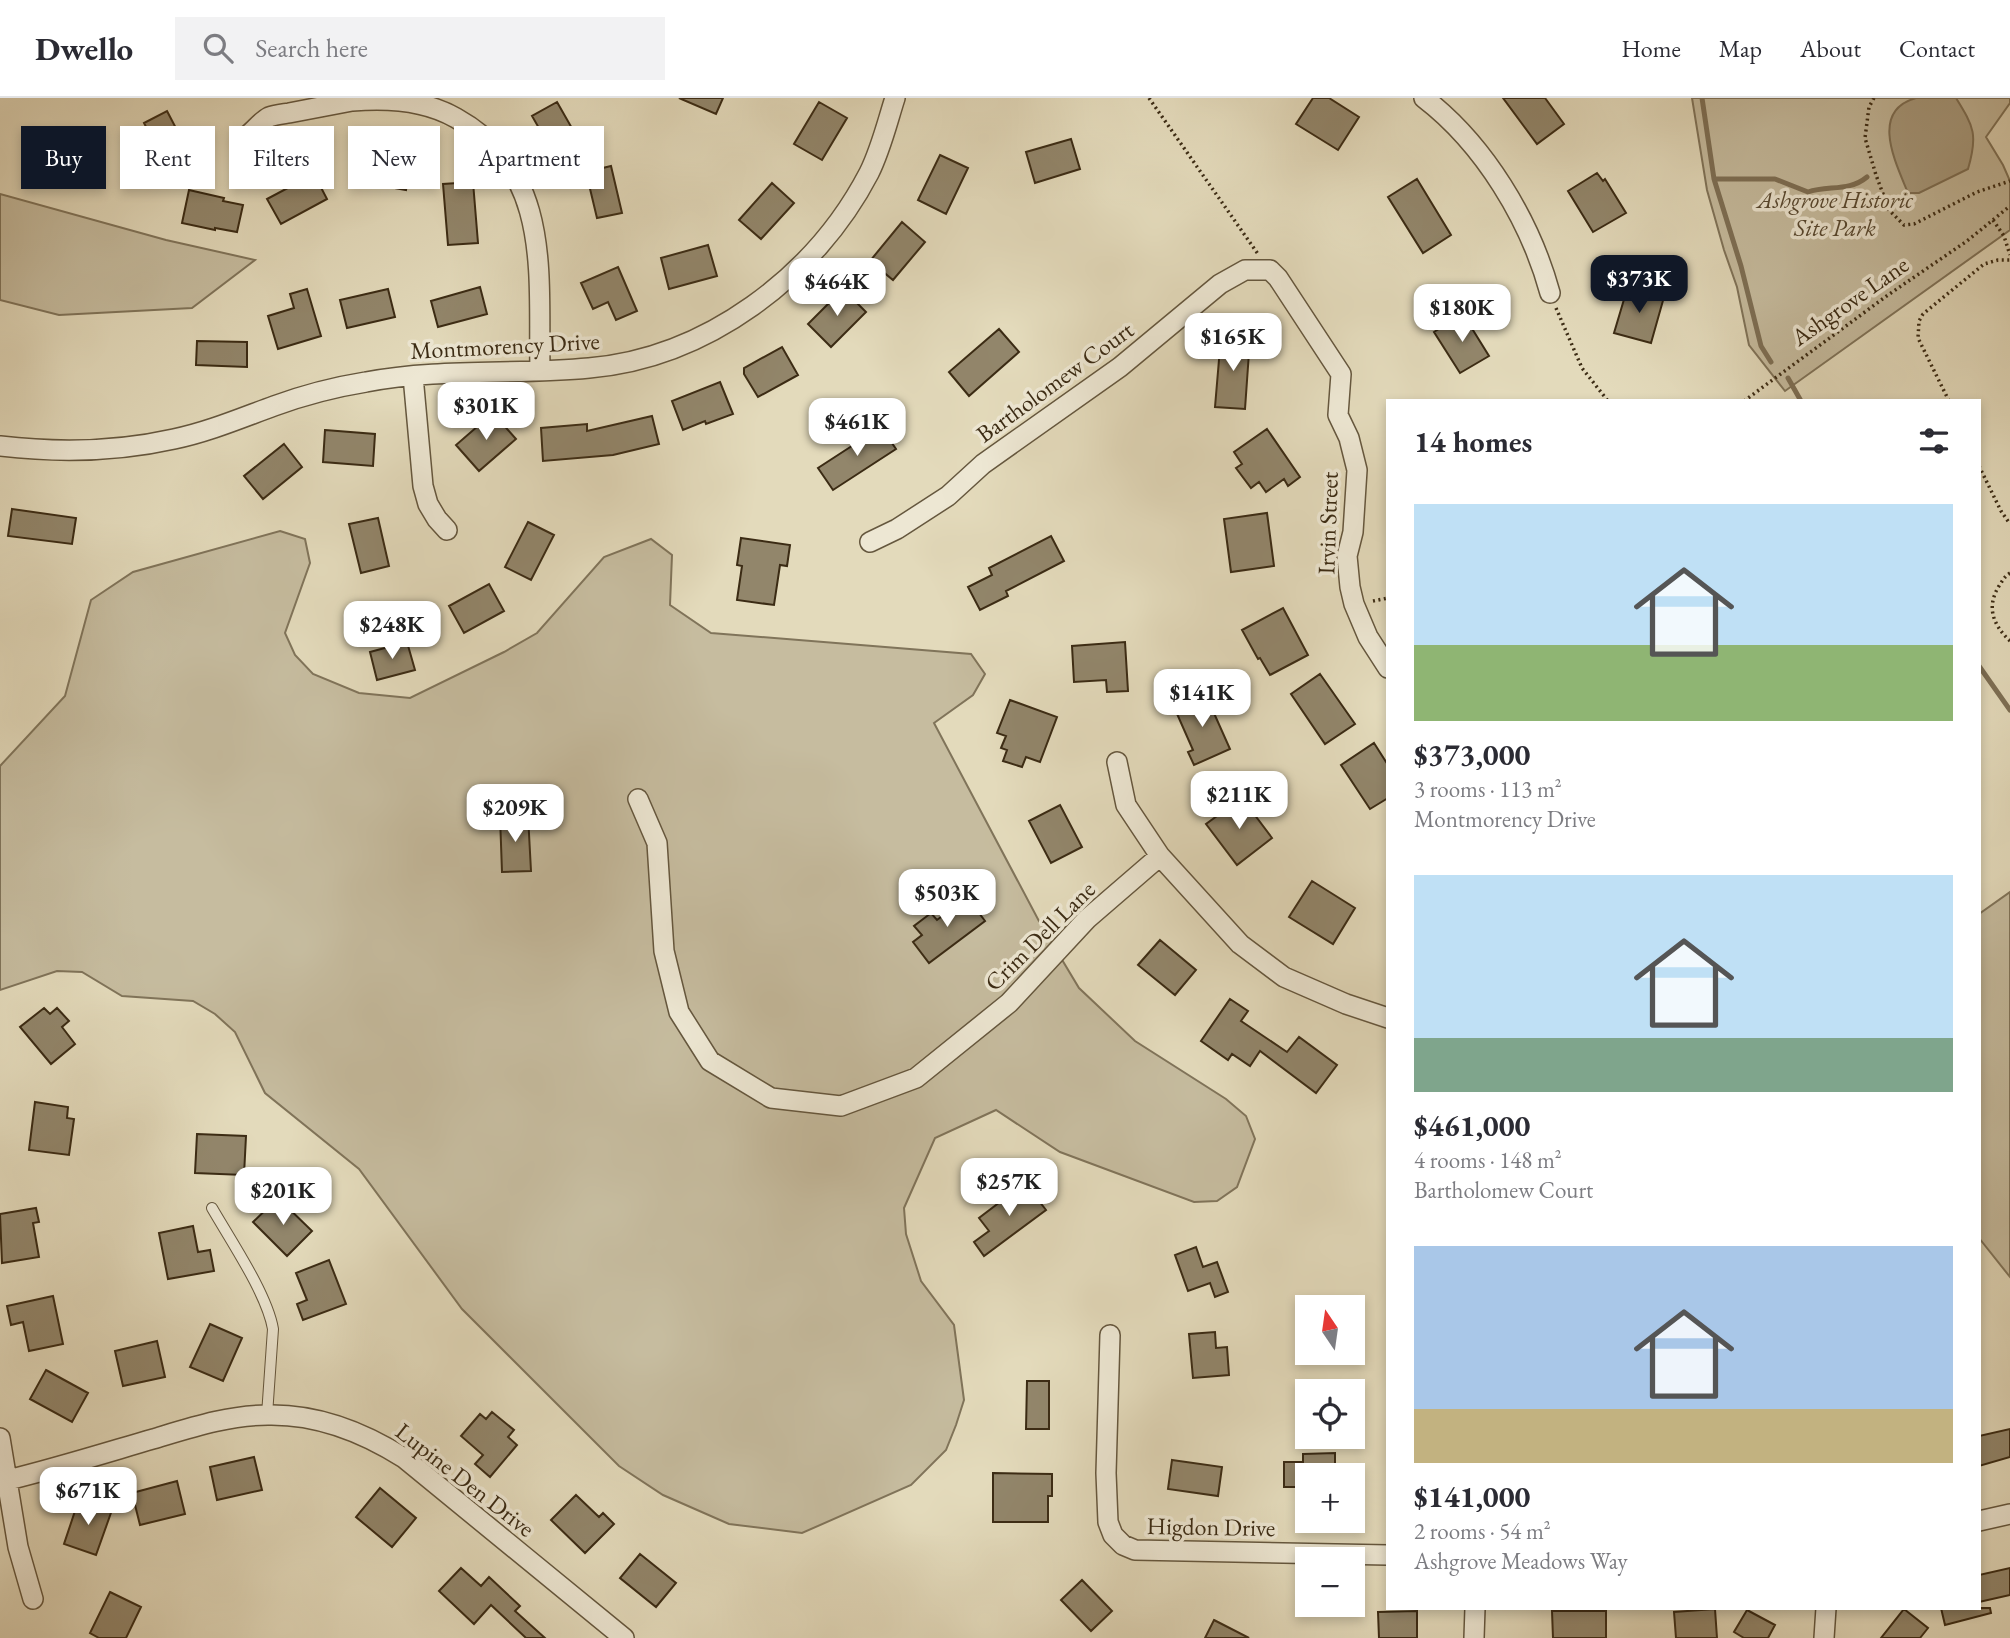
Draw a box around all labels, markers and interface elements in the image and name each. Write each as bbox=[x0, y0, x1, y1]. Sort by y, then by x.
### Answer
search box bbox=[175, 17, 665, 80]
text: Dwello bbox=[35, 27, 133, 70]
icon: search bbox=[199, 29, 237, 67]
text: Search here bbox=[255, 31, 368, 65]
text: Home bbox=[1621, 33, 1681, 64]
text: Map bbox=[1719, 33, 1762, 64]
text: About bbox=[1800, 33, 1861, 64]
text: Contact bbox=[1899, 33, 1975, 64]
chip: Buy bbox=[21, 126, 106, 189]
chip: Rent bbox=[120, 126, 215, 189]
chip: Filters bbox=[229, 126, 334, 189]
chip: New bbox=[348, 126, 440, 189]
chip: Apartment bbox=[454, 126, 604, 189]
park label: Ashgrove Historic Site Park bbox=[1755, 184, 1913, 243]
street label: Ashgrove Lane bbox=[1784, 249, 1914, 353]
pin: $373K bbox=[1590, 256, 1688, 315]
pin: $464K bbox=[788, 258, 886, 318]
text: $373K bbox=[1607, 263, 1671, 293]
text: $464K bbox=[805, 266, 869, 296]
pin: $180K bbox=[1413, 285, 1511, 344]
text: $180K bbox=[1430, 292, 1494, 322]
street label: Bartholomew Court bbox=[970, 314, 1140, 449]
pin: $165K bbox=[1184, 314, 1282, 373]
text: $165K bbox=[1201, 321, 1265, 351]
street label: Montmorency Drive bbox=[409, 325, 601, 366]
pin: $301K bbox=[437, 382, 535, 442]
text: $301K bbox=[454, 390, 518, 420]
pin: $461K bbox=[808, 398, 906, 458]
text: $461K bbox=[825, 406, 889, 436]
text: 14 homes bbox=[1414, 422, 1532, 461]
icon: filters bbox=[1915, 422, 1953, 460]
street label: Irvin Street bbox=[1310, 471, 1345, 575]
icon: home bbox=[1621, 549, 1747, 675]
pin: $248K bbox=[343, 602, 441, 661]
text: $248K bbox=[360, 609, 424, 639]
pin: $141K bbox=[1153, 670, 1251, 729]
text: $141K bbox=[1170, 677, 1234, 707]
text: $373,000 bbox=[1414, 735, 1530, 774]
pin: $211K bbox=[1190, 772, 1288, 831]
text: 3 rooms · 113 m² bbox=[1414, 774, 1562, 804]
text: $211K bbox=[1207, 779, 1271, 809]
pin: $209K bbox=[466, 784, 564, 844]
text: $209K bbox=[483, 792, 547, 822]
text: Montmorency Drive bbox=[1414, 804, 1596, 834]
pin: $503K bbox=[898, 870, 996, 929]
street label: Crim Dell Lane bbox=[978, 874, 1101, 997]
text: $503K bbox=[915, 877, 979, 907]
icon: home bbox=[1621, 920, 1747, 1046]
text: $461,000 bbox=[1414, 1106, 1530, 1145]
text: 4 rooms · 148 m² bbox=[1414, 1145, 1562, 1175]
pin: $257K bbox=[960, 1158, 1058, 1218]
text: $257K bbox=[977, 1166, 1041, 1196]
pin: $201K bbox=[234, 1168, 332, 1227]
text: $201K bbox=[251, 1175, 315, 1205]
text: Bartholomew Court bbox=[1414, 1175, 1593, 1205]
icon: home bbox=[1621, 1291, 1747, 1417]
north arrow bbox=[1295, 1295, 1365, 1365]
map controls bbox=[1295, 1295, 1365, 1617]
button: locate bbox=[1295, 1379, 1365, 1449]
street label: Lupine Den Drive bbox=[390, 1416, 541, 1544]
button: + bbox=[1295, 1463, 1365, 1533]
pin: $671K bbox=[39, 1468, 137, 1527]
text: $671K bbox=[56, 1475, 120, 1505]
text: $141,000 bbox=[1414, 1477, 1530, 1516]
street label: Higdon Drive bbox=[1146, 1510, 1276, 1543]
text: 2 rooms · 54 m² bbox=[1414, 1516, 1551, 1546]
text: Ashgrove Meadows Way bbox=[1414, 1546, 1628, 1576]
button: − bbox=[1295, 1547, 1365, 1617]

